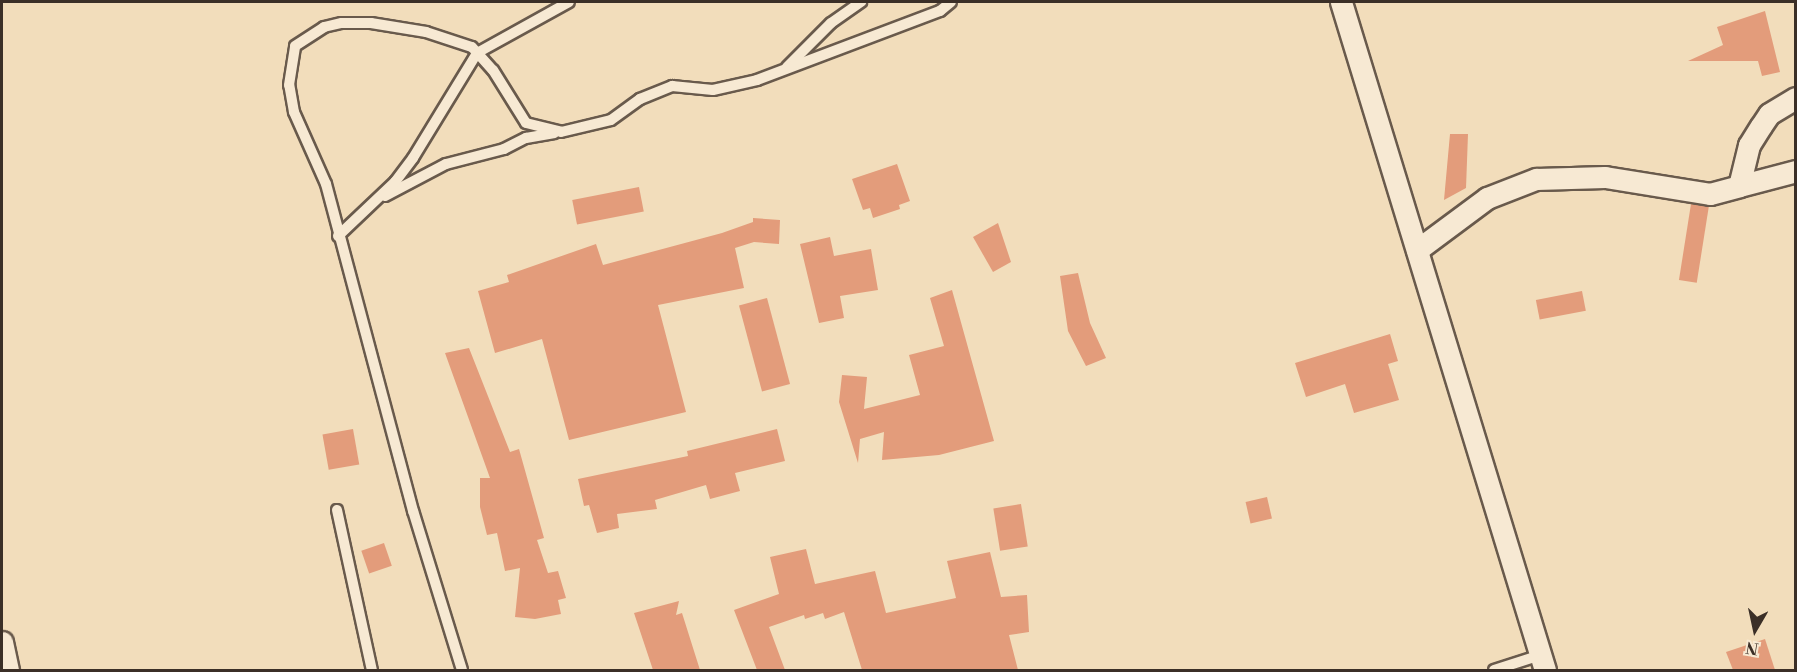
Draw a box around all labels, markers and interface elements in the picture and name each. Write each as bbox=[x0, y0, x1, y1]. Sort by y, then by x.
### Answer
north arrow bbox=[1725, 600, 1785, 660]
text: N bbox=[1744, 637, 1760, 659]

